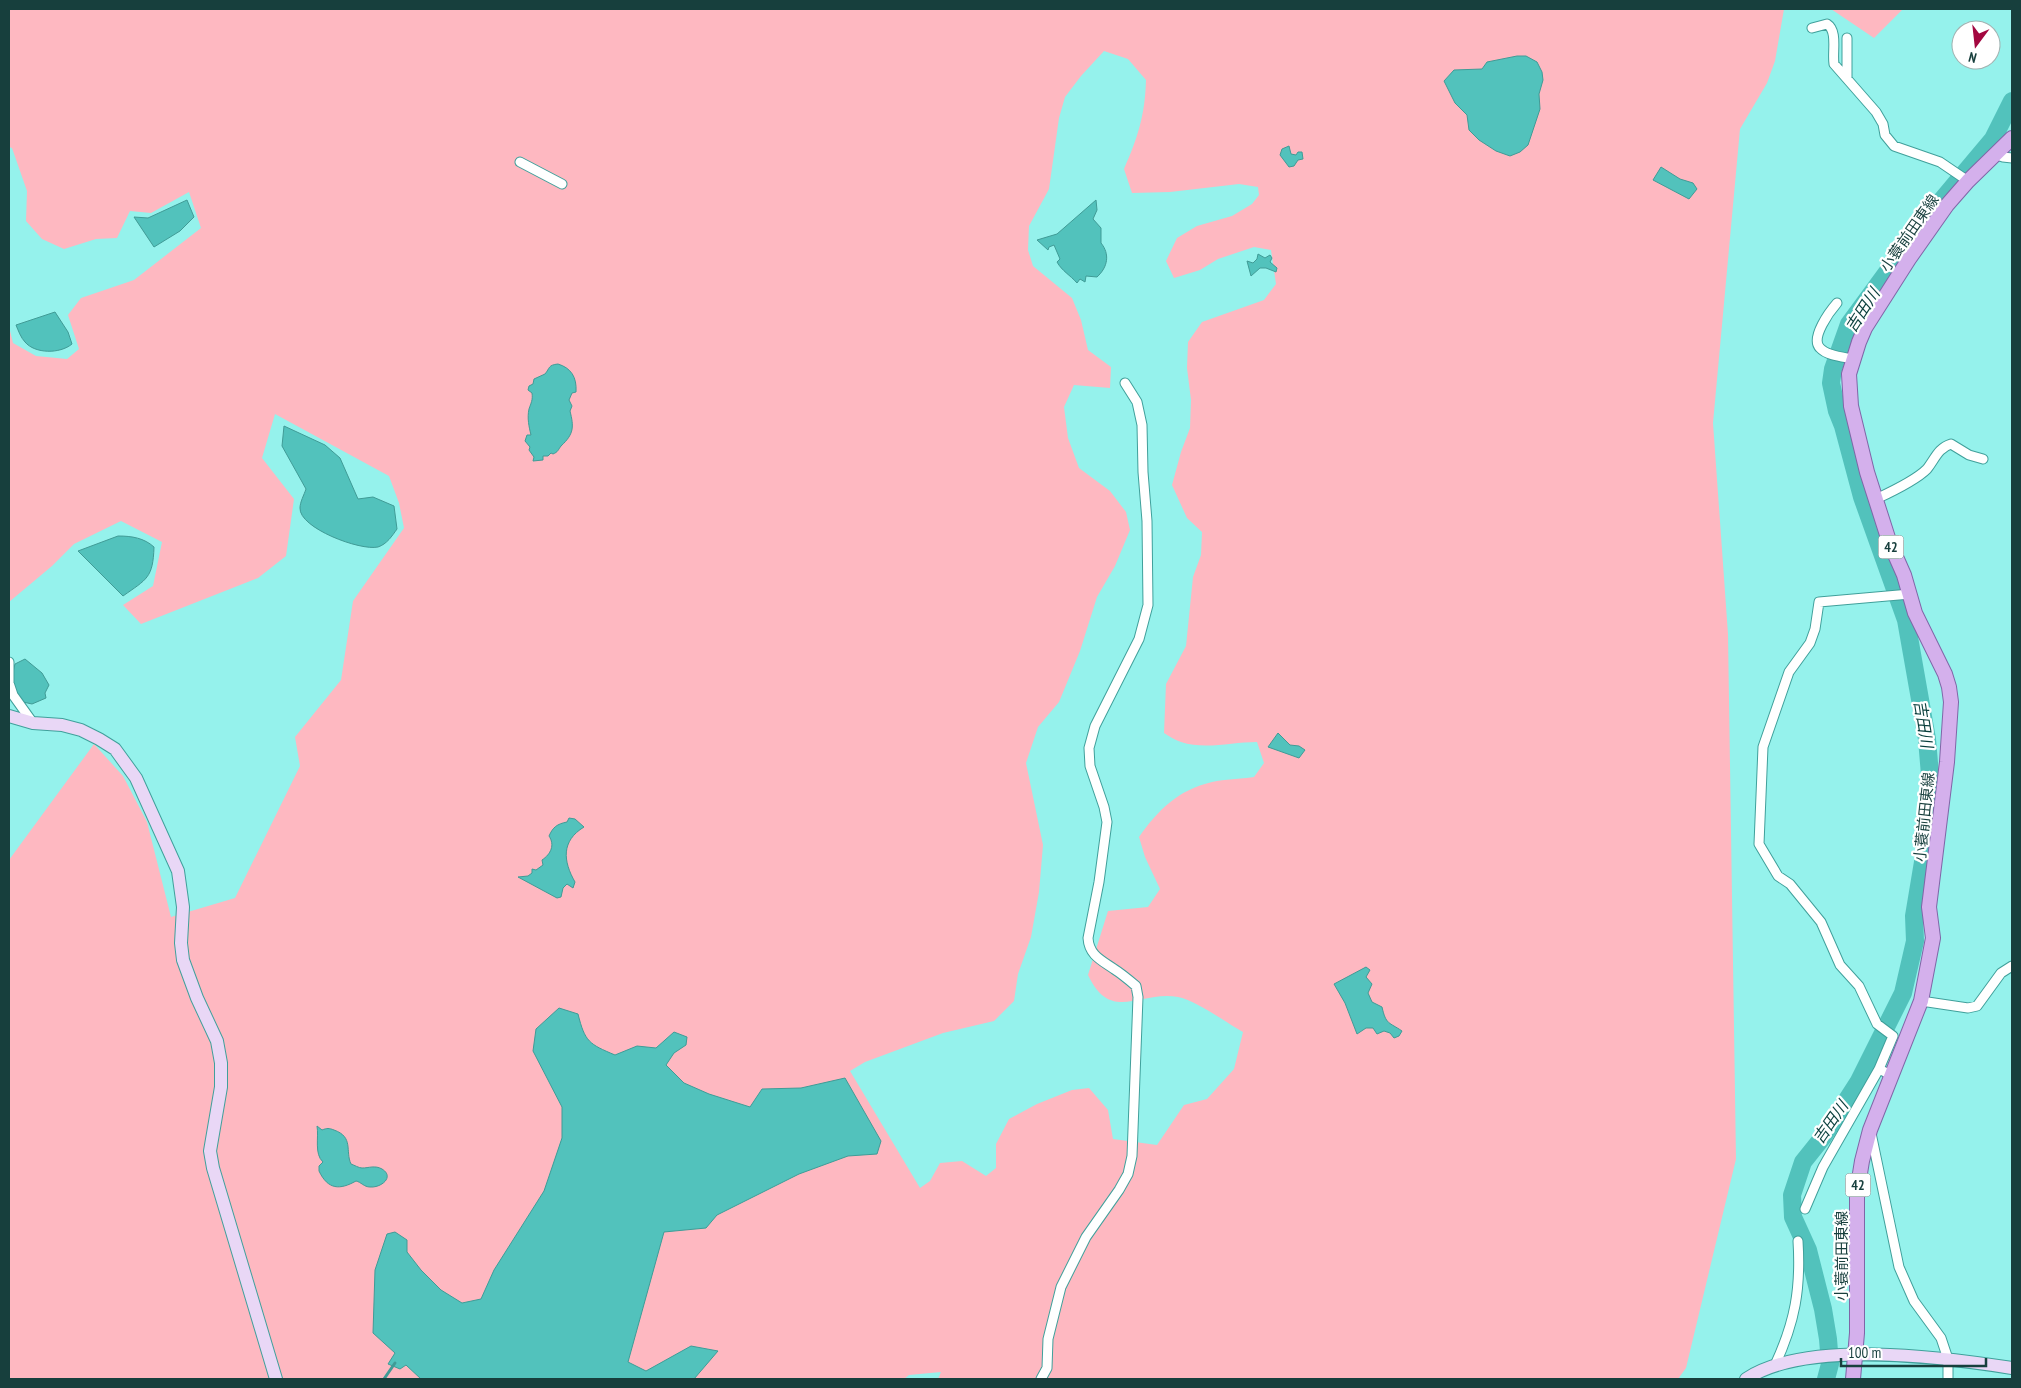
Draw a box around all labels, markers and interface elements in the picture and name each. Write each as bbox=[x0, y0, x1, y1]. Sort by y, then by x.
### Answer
north arrow bbox=[1951, 20, 2001, 70]
text: N bbox=[1967, 48, 1979, 67]
street label: 小蓑前田東線 bbox=[1875, 191, 1943, 275]
water label: 吉田川 bbox=[1841, 283, 1885, 336]
road number: 42 bbox=[1878, 536, 1904, 558]
water label: 吉田川 bbox=[1910, 699, 1938, 751]
street label: 小蓑前田東線 bbox=[1910, 771, 1938, 863]
water label: 吉田川 bbox=[1808, 1095, 1853, 1147]
road number: 42 bbox=[1846, 1174, 1870, 1196]
street label: 小蓑前田東線 bbox=[1832, 1211, 1851, 1301]
scale bar bbox=[1841, 1336, 1986, 1368]
text: 100 m bbox=[1848, 1343, 1881, 1362]

